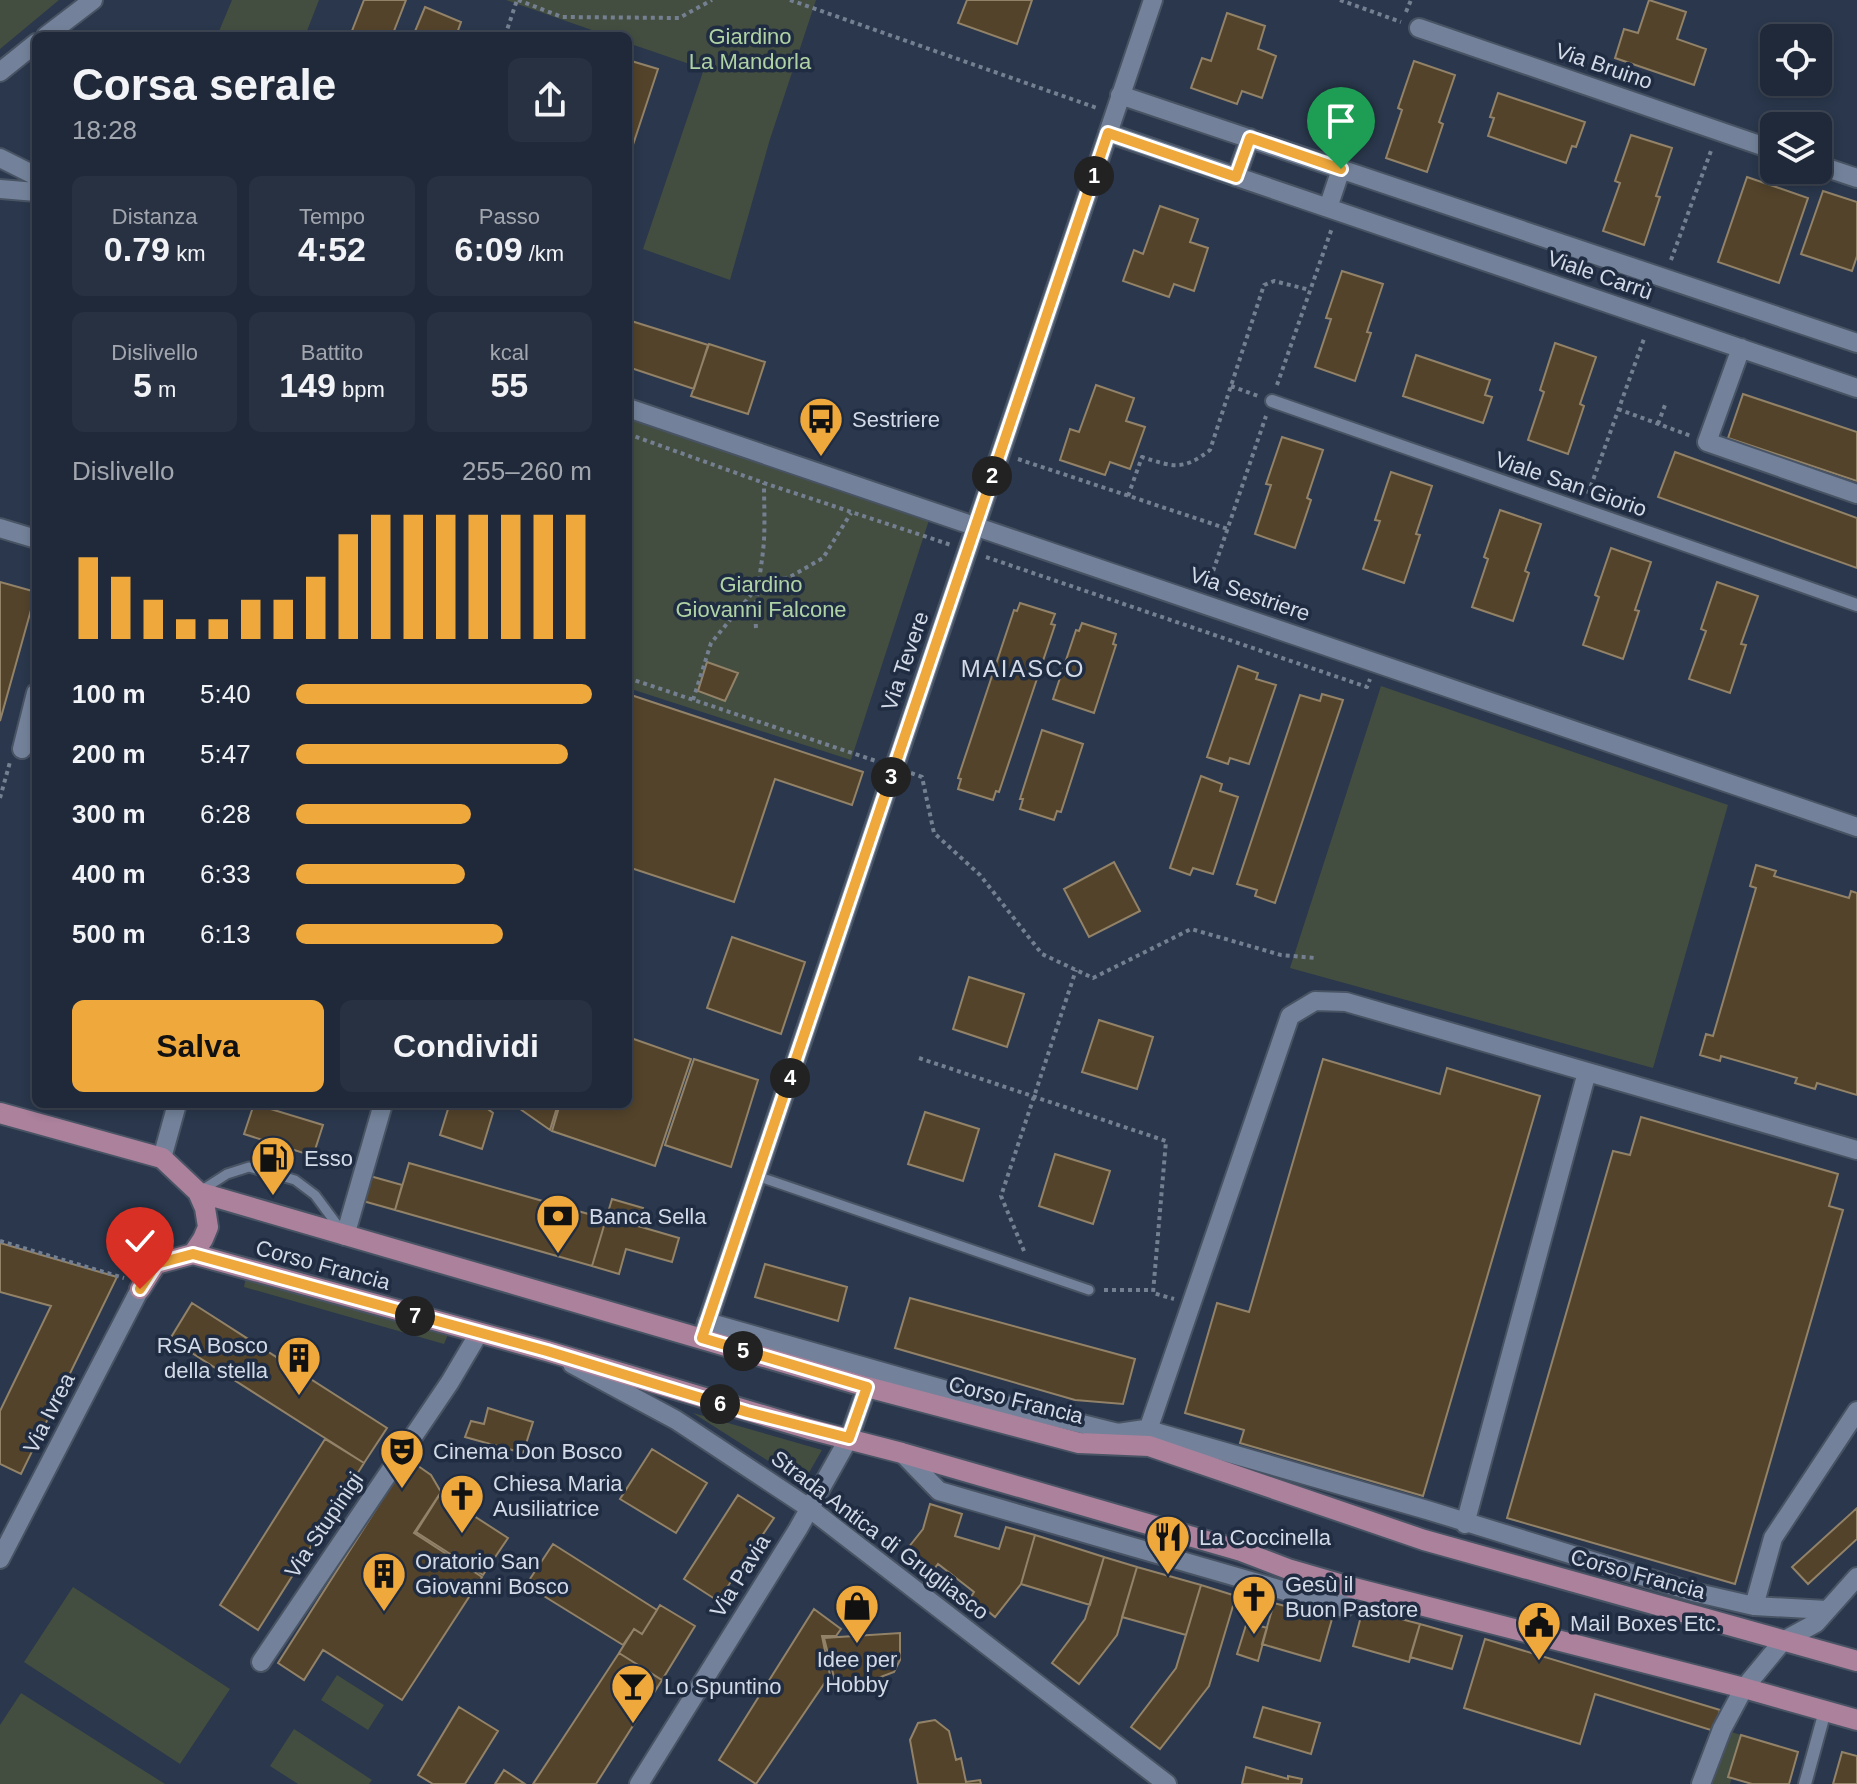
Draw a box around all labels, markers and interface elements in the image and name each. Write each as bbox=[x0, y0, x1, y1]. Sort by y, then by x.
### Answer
park label: Giardino La Mandorla bbox=[689, 24, 812, 74]
map controls bbox=[1760, 24, 1832, 184]
button: locate bbox=[1760, 24, 1832, 96]
street label: Via Bruino bbox=[1552, 38, 1656, 94]
button: share bbox=[508, 58, 592, 142]
text: Corsa serale bbox=[72, 60, 336, 109]
pin bbox=[1307, 87, 1375, 169]
icon: arrive bbox=[1319, 99, 1363, 143]
button: layers bbox=[1760, 112, 1832, 184]
text: 18:28 bbox=[72, 115, 137, 145]
pin: 1 bbox=[1074, 156, 1114, 196]
text: 1 bbox=[1088, 163, 1100, 188]
text: Distanza bbox=[112, 204, 197, 229]
text: Tempo bbox=[299, 204, 365, 229]
text: Passo bbox=[479, 204, 540, 229]
text: 0.79 bbox=[104, 230, 170, 268]
text: 4:52 bbox=[298, 230, 366, 268]
text: 6:09 bbox=[455, 230, 523, 268]
text: km bbox=[170, 241, 205, 266]
text: /km bbox=[523, 241, 564, 266]
street label: Viale Carrù bbox=[1544, 245, 1656, 305]
text: Dislivello bbox=[111, 340, 198, 365]
text: Battito bbox=[301, 340, 363, 365]
text: kcal bbox=[490, 340, 529, 365]
text: 5 bbox=[133, 366, 152, 404]
text: 149 bbox=[279, 366, 336, 404]
text: 55 bbox=[490, 366, 528, 404]
text: m bbox=[152, 377, 176, 402]
text: bpm bbox=[336, 377, 385, 402]
bus stop icon: Sestriere bbox=[797, 395, 845, 458]
place label: Sestriere bbox=[852, 407, 940, 432]
street label: Viale San Giorio bbox=[1492, 446, 1650, 522]
text: Dislivello bbox=[72, 456, 175, 486]
text: 255–260 m bbox=[462, 456, 592, 486]
pin: 2 bbox=[972, 456, 1012, 496]
text: 2 bbox=[986, 463, 998, 488]
street label: Via Sestriere bbox=[1187, 562, 1313, 626]
park label: Giardino Giovanni Falcone bbox=[675, 572, 847, 622]
street label: Via Tevere bbox=[876, 608, 934, 714]
district label: MAIASCO bbox=[961, 655, 1085, 682]
text: 100 m bbox=[72, 679, 146, 709]
text: 5:40 bbox=[200, 679, 251, 709]
text: 200 m bbox=[72, 739, 146, 769]
text: 5:47 bbox=[200, 739, 251, 769]
pin: 3 bbox=[871, 757, 911, 797]
text: 3 bbox=[885, 764, 897, 789]
text: 300 m bbox=[72, 799, 146, 829]
text: 6:28 bbox=[200, 799, 251, 829]
text: 400 m bbox=[72, 859, 146, 889]
text: 6:33 bbox=[200, 859, 251, 889]
text: 500 m bbox=[72, 919, 146, 949]
text: 6:13 bbox=[200, 919, 251, 949]
button: Salva bbox=[72, 1000, 324, 1092]
button: Condividi bbox=[340, 1000, 592, 1092]
pin: 4 bbox=[770, 1058, 810, 1098]
text: 4 bbox=[784, 1065, 796, 1090]
fuel station icon: Esso bbox=[249, 1134, 297, 1197]
place label: Esso bbox=[304, 1146, 353, 1171]
bank icon: Banca Sella bbox=[534, 1192, 582, 1255]
place label: Banca Sella bbox=[589, 1204, 707, 1229]
pin bbox=[106, 1207, 174, 1289]
icon: check bbox=[118, 1219, 162, 1263]
street label: Corso Francia bbox=[253, 1235, 394, 1295]
pin: 7 bbox=[395, 1296, 435, 1336]
text: 7 bbox=[409, 1303, 421, 1328]
pin: 5 bbox=[723, 1331, 763, 1371]
place label: RSA Bosco della stella bbox=[157, 1333, 269, 1383]
building icon: RSA Bosco della stella bbox=[275, 1334, 323, 1397]
text: 5 bbox=[737, 1338, 749, 1363]
street label: Via Ivrea bbox=[18, 1368, 80, 1457]
street label: Corso Francia bbox=[946, 1371, 1087, 1429]
pin: 6 bbox=[700, 1384, 740, 1424]
text: 6 bbox=[714, 1391, 726, 1416]
theatre icon: Cinema Don Bosco bbox=[378, 1427, 426, 1490]
place label: Cinema Don Bosco bbox=[433, 1439, 623, 1464]
street label: Strada Antica di Grugliasco bbox=[767, 1445, 993, 1625]
street label: Via Stupinigi bbox=[280, 1467, 368, 1583]
place label: Chiesa Maria Ausiliatrice bbox=[493, 1471, 623, 1521]
church icon: Chiesa Maria Ausiliatrice bbox=[438, 1472, 486, 1535]
restaurant icon: La Coccinella bbox=[1144, 1513, 1192, 1576]
place label: La Coccinella bbox=[1199, 1525, 1332, 1550]
street label: Via Pavia bbox=[705, 1529, 776, 1622]
street label: Corso Francia bbox=[1568, 1544, 1709, 1604]
place label: Oratorio San Giovanni Bosco bbox=[415, 1549, 569, 1599]
building icon: Oratorio San Giovanni Bosco bbox=[360, 1550, 408, 1613]
place label: Gesù il Buon Pastore bbox=[1285, 1572, 1418, 1622]
church icon: Gesù il Buon Pastore bbox=[1230, 1573, 1278, 1636]
shop icon: Idee per Hobby bbox=[833, 1582, 881, 1645]
public building icon: Mail Boxes Etc. bbox=[1515, 1599, 1563, 1662]
place label: Mail Boxes Etc. bbox=[1570, 1611, 1722, 1636]
place label: Idee per Hobby bbox=[817, 1647, 897, 1697]
bar icon: Lo Spuntino bbox=[609, 1662, 657, 1725]
place label: Lo Spuntino bbox=[664, 1674, 781, 1699]

